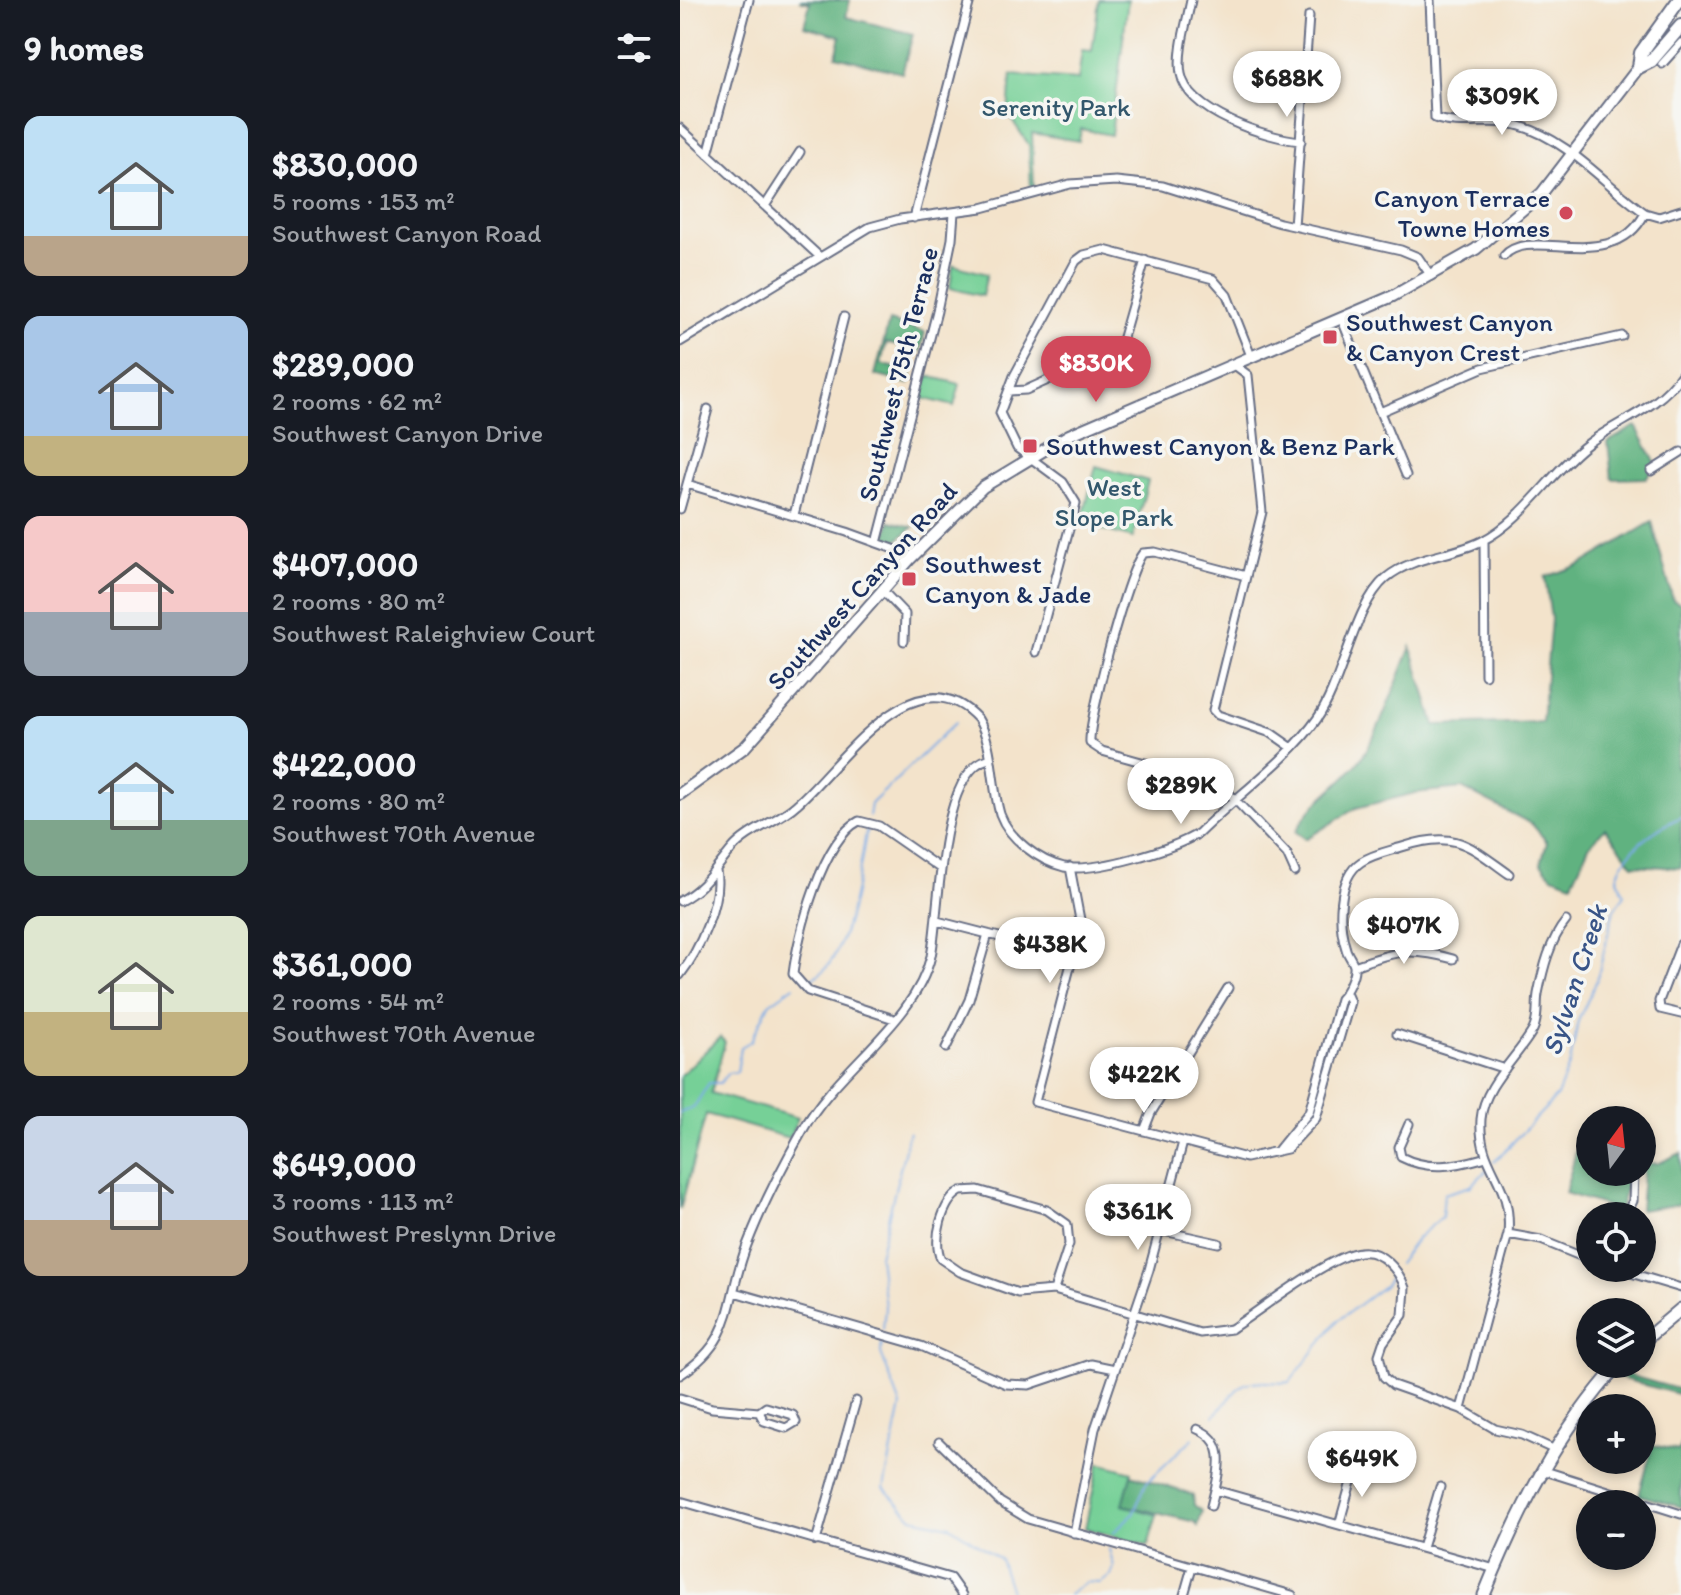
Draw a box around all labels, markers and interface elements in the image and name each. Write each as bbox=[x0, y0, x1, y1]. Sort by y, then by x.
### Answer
icon: filters bbox=[612, 26, 656, 70]
text: 9 homes bbox=[24, 28, 144, 69]
pin: $688K bbox=[1231, 51, 1343, 119]
text: $688K bbox=[1251, 61, 1323, 93]
pin: $309K bbox=[1446, 69, 1558, 137]
text: $309K bbox=[1465, 79, 1539, 111]
park label: Serenity Park bbox=[982, 91, 1131, 123]
text: $830,000 bbox=[272, 144, 418, 185]
icon: home bbox=[88, 148, 184, 244]
place label: Canyon Terrace Towne Homes bbox=[1374, 182, 1550, 244]
text: 5 rooms · 153 m² bbox=[272, 185, 455, 217]
marker: Canyon Terrace Towne Homes bbox=[1557, 204, 1575, 222]
text: Southwest Canyon Road bbox=[272, 217, 541, 249]
street label: Southwest 75th Terrace bbox=[851, 244, 945, 504]
place label: Southwest Canyon & Canyon Crest bbox=[1346, 306, 1553, 368]
marker: Southwest Canyon & Canyon Crest bbox=[1321, 328, 1339, 346]
pin: $830K bbox=[1040, 336, 1152, 404]
text: $289,000 bbox=[272, 344, 414, 385]
text: $830K bbox=[1059, 346, 1133, 378]
icon: home bbox=[88, 348, 184, 444]
text: 2 rooms · 62 m² bbox=[272, 385, 442, 417]
text: Southwest Canyon Drive bbox=[272, 417, 543, 449]
place label: Southwest Canyon & Benz Park bbox=[1046, 430, 1396, 462]
marker: Southwest Canyon & Benz Park bbox=[1021, 437, 1039, 455]
park label: West Slope Park bbox=[1055, 471, 1174, 533]
street label: Southwest Canyon Road bbox=[760, 475, 964, 697]
text: $407,000 bbox=[272, 544, 418, 585]
icon: home bbox=[88, 548, 184, 644]
place label: Southwest Canyon & Jade bbox=[925, 548, 1091, 610]
marker: Southwest Canyon & Jade bbox=[900, 570, 918, 588]
text: 2 rooms · 80 m² bbox=[272, 585, 445, 617]
text: Southwest Raleighview Court bbox=[272, 617, 595, 649]
text: $422,000 bbox=[272, 744, 416, 785]
icon: home bbox=[88, 748, 184, 844]
pin: $289K bbox=[1125, 758, 1237, 826]
text: $289K bbox=[1145, 768, 1217, 800]
text: 2 rooms · 80 m² bbox=[272, 785, 445, 817]
text: Southwest 70th Avenue bbox=[272, 817, 536, 849]
pin: $407K bbox=[1348, 898, 1460, 966]
water label: Sylvan Creek bbox=[1534, 899, 1615, 1060]
text: $407K bbox=[1367, 908, 1441, 940]
pin: $438K bbox=[994, 917, 1106, 985]
text: $438K bbox=[1013, 927, 1087, 959]
text: $361,000 bbox=[272, 944, 412, 985]
icon: home bbox=[88, 948, 184, 1044]
text: 2 rooms · 54 m² bbox=[272, 985, 444, 1017]
text: Southwest 70th Avenue bbox=[272, 1017, 536, 1049]
pin: $422K bbox=[1088, 1047, 1200, 1115]
text: $422K bbox=[1108, 1057, 1180, 1089]
north arrow bbox=[1576, 1106, 1656, 1186]
map controls bbox=[1576, 1106, 1656, 1570]
text: $649,000 bbox=[272, 1144, 416, 1185]
icon: home bbox=[88, 1148, 184, 1244]
pin: $361K bbox=[1082, 1184, 1194, 1252]
text: 3 rooms · 113 m² bbox=[272, 1185, 454, 1217]
text: $361K bbox=[1103, 1194, 1173, 1226]
button: locate bbox=[1576, 1202, 1656, 1282]
text: Southwest Preslynn Drive bbox=[272, 1217, 556, 1249]
button: layers bbox=[1576, 1298, 1656, 1378]
button: + bbox=[1576, 1394, 1656, 1474]
pin: $649K bbox=[1306, 1431, 1418, 1499]
text: $649K bbox=[1326, 1441, 1398, 1473]
button: − bbox=[1576, 1490, 1656, 1570]

